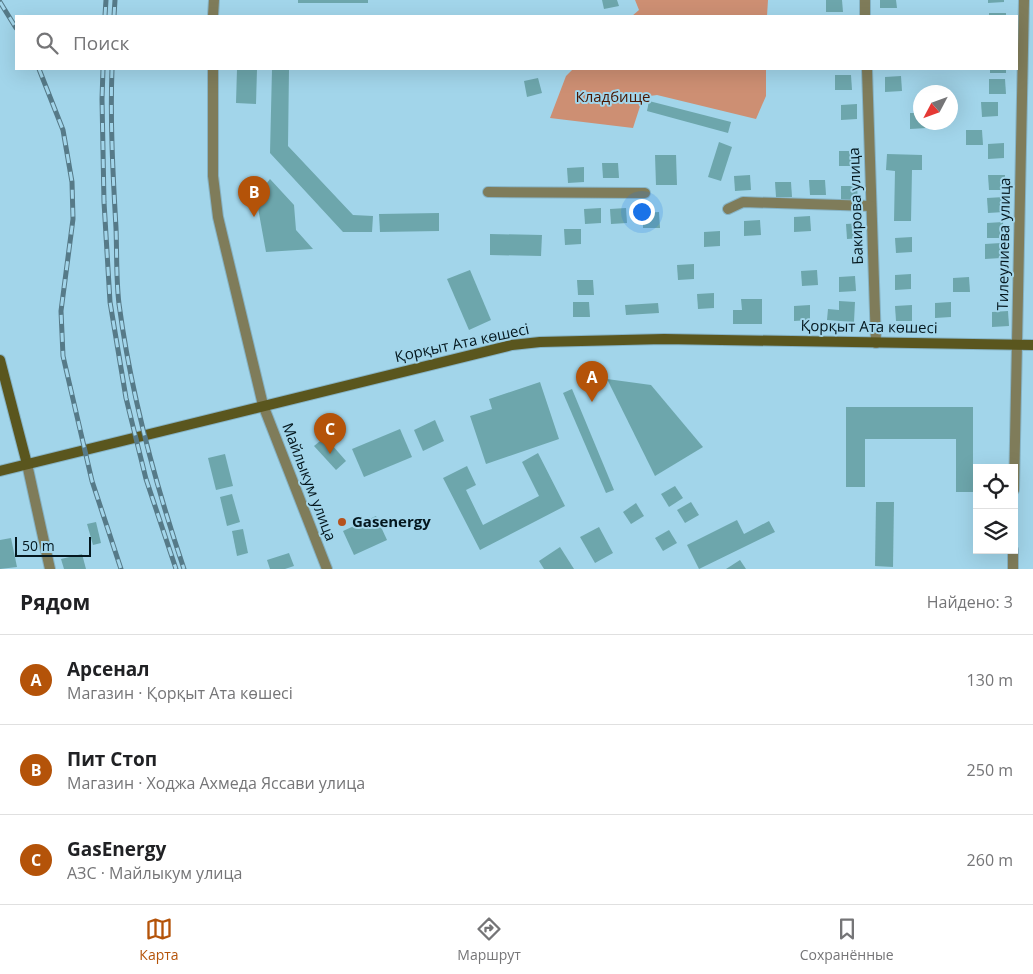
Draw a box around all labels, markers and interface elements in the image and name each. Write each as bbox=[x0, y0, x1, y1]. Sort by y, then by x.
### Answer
search box bbox=[15, 15, 1018, 70]
icon: search bbox=[33, 29, 61, 57]
text: Поиск bbox=[73, 30, 129, 56]
north arrow bbox=[913, 85, 958, 130]
park label: Кладбище bbox=[575, 86, 651, 106]
street label: Бакирова улица bbox=[843, 147, 867, 265]
pin: B bbox=[238, 176, 270, 217]
street label: Тилеулиева улица bbox=[992, 177, 1014, 311]
your location bbox=[629, 199, 655, 225]
street label: Қорқыт Ата көшесі bbox=[800, 315, 938, 337]
street label: Қорқыт Ата көшесі bbox=[393, 318, 531, 366]
pin: A bbox=[576, 361, 608, 402]
pin: C bbox=[314, 413, 346, 454]
street label: Майлыкум улица bbox=[278, 420, 342, 544]
map controls bbox=[973, 464, 1018, 554]
button: locate bbox=[973, 464, 1018, 509]
button: layers bbox=[973, 509, 1018, 554]
place label: Gasenergy bbox=[352, 511, 431, 531]
marker: Gasenergy bbox=[336, 516, 348, 528]
scale bar bbox=[15, 534, 91, 557]
text: 50 m bbox=[22, 536, 55, 555]
text: Рядом bbox=[20, 588, 90, 616]
text: Найдено: 3 bbox=[927, 591, 1013, 613]
text: Арсенал bbox=[67, 656, 149, 682]
text: A bbox=[30, 669, 42, 691]
text: 130 m bbox=[967, 669, 1013, 691]
text: Магазин · Қорқыт Ата көшесі bbox=[67, 682, 293, 704]
text: Пит Стоп bbox=[67, 746, 157, 772]
text: B bbox=[31, 759, 41, 781]
text: 250 m bbox=[967, 759, 1013, 781]
text: Магазин · Ходжа Ахмеда Яссави улица bbox=[67, 772, 365, 794]
text: GasEnergy bbox=[67, 836, 166, 862]
text: C bbox=[31, 849, 41, 871]
text: 260 m bbox=[967, 849, 1013, 871]
text: АЗС · Майлыкум улица bbox=[67, 862, 242, 884]
tab: Карта bbox=[139, 915, 179, 964]
tab: Маршрут bbox=[457, 915, 521, 964]
tab: Сохранённые bbox=[800, 915, 894, 964]

